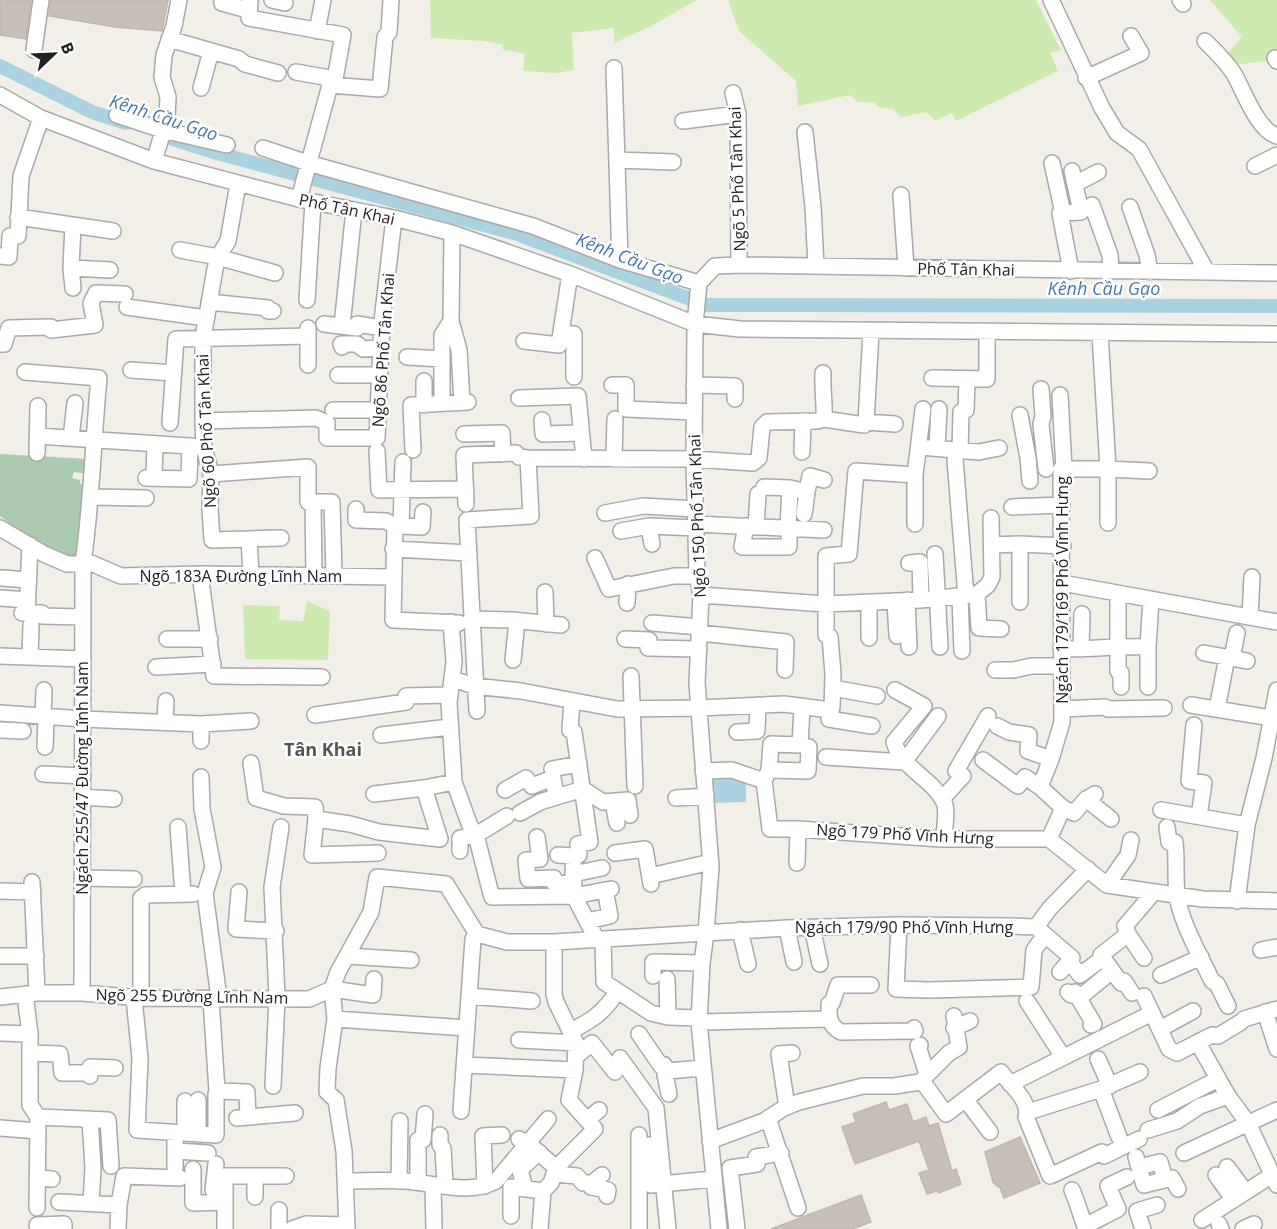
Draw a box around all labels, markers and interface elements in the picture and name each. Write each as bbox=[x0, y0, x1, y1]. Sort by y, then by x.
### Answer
north arrow bbox=[24, 24, 84, 84]
text: B bbox=[56, 39, 80, 57]
water label: Kênh Cầu Gạo bbox=[107, 88, 221, 146]
street label: Ngõ 5 Phố Tân Khai bbox=[723, 106, 751, 252]
street label: Phố Tân Khai bbox=[297, 188, 397, 230]
water label: Kênh Cầu Gạo bbox=[573, 227, 687, 289]
street label: Phố Tân Khai bbox=[917, 257, 1015, 281]
street label: Ngõ 86 Phố Tân Khai bbox=[367, 272, 399, 428]
water label: Kênh Cầu Gạo bbox=[1048, 276, 1160, 300]
street label: Ngõ 60 Phố Tân Khai bbox=[191, 353, 221, 509]
street label: Ngõ 150 Phố Tân Khai bbox=[683, 434, 711, 598]
street label: Ngách 179/169 Phố Vĩnh Hưng bbox=[1051, 476, 1073, 704]
street label: Ngõ 183A Đường Lĩnh Nam bbox=[140, 565, 342, 587]
street label: Ngách 255/47 Đường Lĩnh Nam bbox=[71, 661, 93, 895]
district label: Tân Khai bbox=[284, 737, 362, 761]
street label: Ngõ 179 Phố Vĩnh Hưng bbox=[816, 818, 995, 850]
street label: Ngách 179/90 Phố Vĩnh Hưng bbox=[795, 916, 1014, 938]
street label: Ngõ 255 Đường Lĩnh Nam bbox=[95, 983, 289, 1009]

